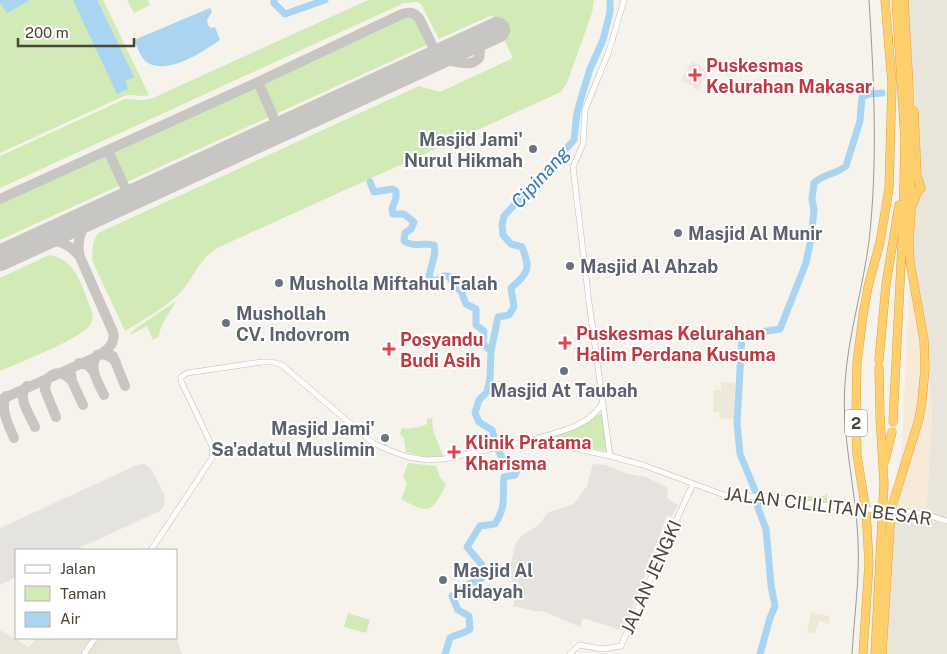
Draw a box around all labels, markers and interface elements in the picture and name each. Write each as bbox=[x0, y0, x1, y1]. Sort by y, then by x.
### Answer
scale bar bbox=[18, 15, 134, 47]
text: 200 m bbox=[25, 24, 69, 41]
place label: Puskesmas Kelurahan Makasar bbox=[706, 55, 873, 97]
marker: Puskesmas Kelurahan Makasar bbox=[688, 68, 702, 82]
place label: Masjid Jami' Nurul Hikmah bbox=[404, 129, 523, 171]
water label: Cipinang bbox=[506, 141, 574, 213]
marker: Masjid Jami' Nurul Hikmah bbox=[527, 143, 539, 155]
place label: Masjid Al Munir bbox=[688, 223, 823, 244]
marker: Masjid Al Munir bbox=[672, 227, 684, 239]
place label: Masjid Al Ahzab bbox=[580, 256, 718, 277]
marker: Masjid Al Ahzab bbox=[564, 260, 576, 272]
place label: Musholla Miftahul Falah bbox=[289, 273, 498, 294]
marker: Musholla Miftahul Falah bbox=[273, 277, 285, 289]
place label: Mushollah CV. Indovrom bbox=[236, 303, 350, 345]
marker: Mushollah CV. Indovrom bbox=[220, 317, 232, 329]
place label: Puskesmas Kelurahan Halim Perdana Kusuma bbox=[576, 323, 776, 365]
place label: Posyandu Budi Asih bbox=[400, 329, 484, 371]
marker: Puskesmas Kelurahan Halim Perdana Kusuma bbox=[558, 336, 572, 350]
marker: Posyandu Budi Asih bbox=[382, 342, 396, 356]
marker: Masjid At Taubah bbox=[558, 365, 570, 377]
place label: Masjid At Taubah bbox=[490, 380, 638, 401]
road number: 2 bbox=[845, 409, 867, 436]
place label: Masjid Jami' Sa'adatul Muslimin bbox=[211, 418, 375, 460]
marker: Masjid Jami' Sa'adatul Muslimin bbox=[379, 432, 391, 444]
place label: Klinik Pratama Kharisma bbox=[465, 432, 591, 474]
marker: Klinik Pratama Kharisma bbox=[447, 445, 461, 459]
street label: JALAN CILILITAN BESAR bbox=[723, 483, 933, 529]
street label: JALAN JENGKI bbox=[616, 517, 686, 637]
legend bbox=[15, 549, 178, 639]
text: Jalan bbox=[60, 560, 96, 577]
place label: Masjid Al Hidayah bbox=[453, 560, 533, 602]
marker: Masjid Al Hidayah bbox=[437, 574, 449, 586]
text: Taman bbox=[60, 585, 106, 602]
text: Air bbox=[60, 610, 80, 627]

